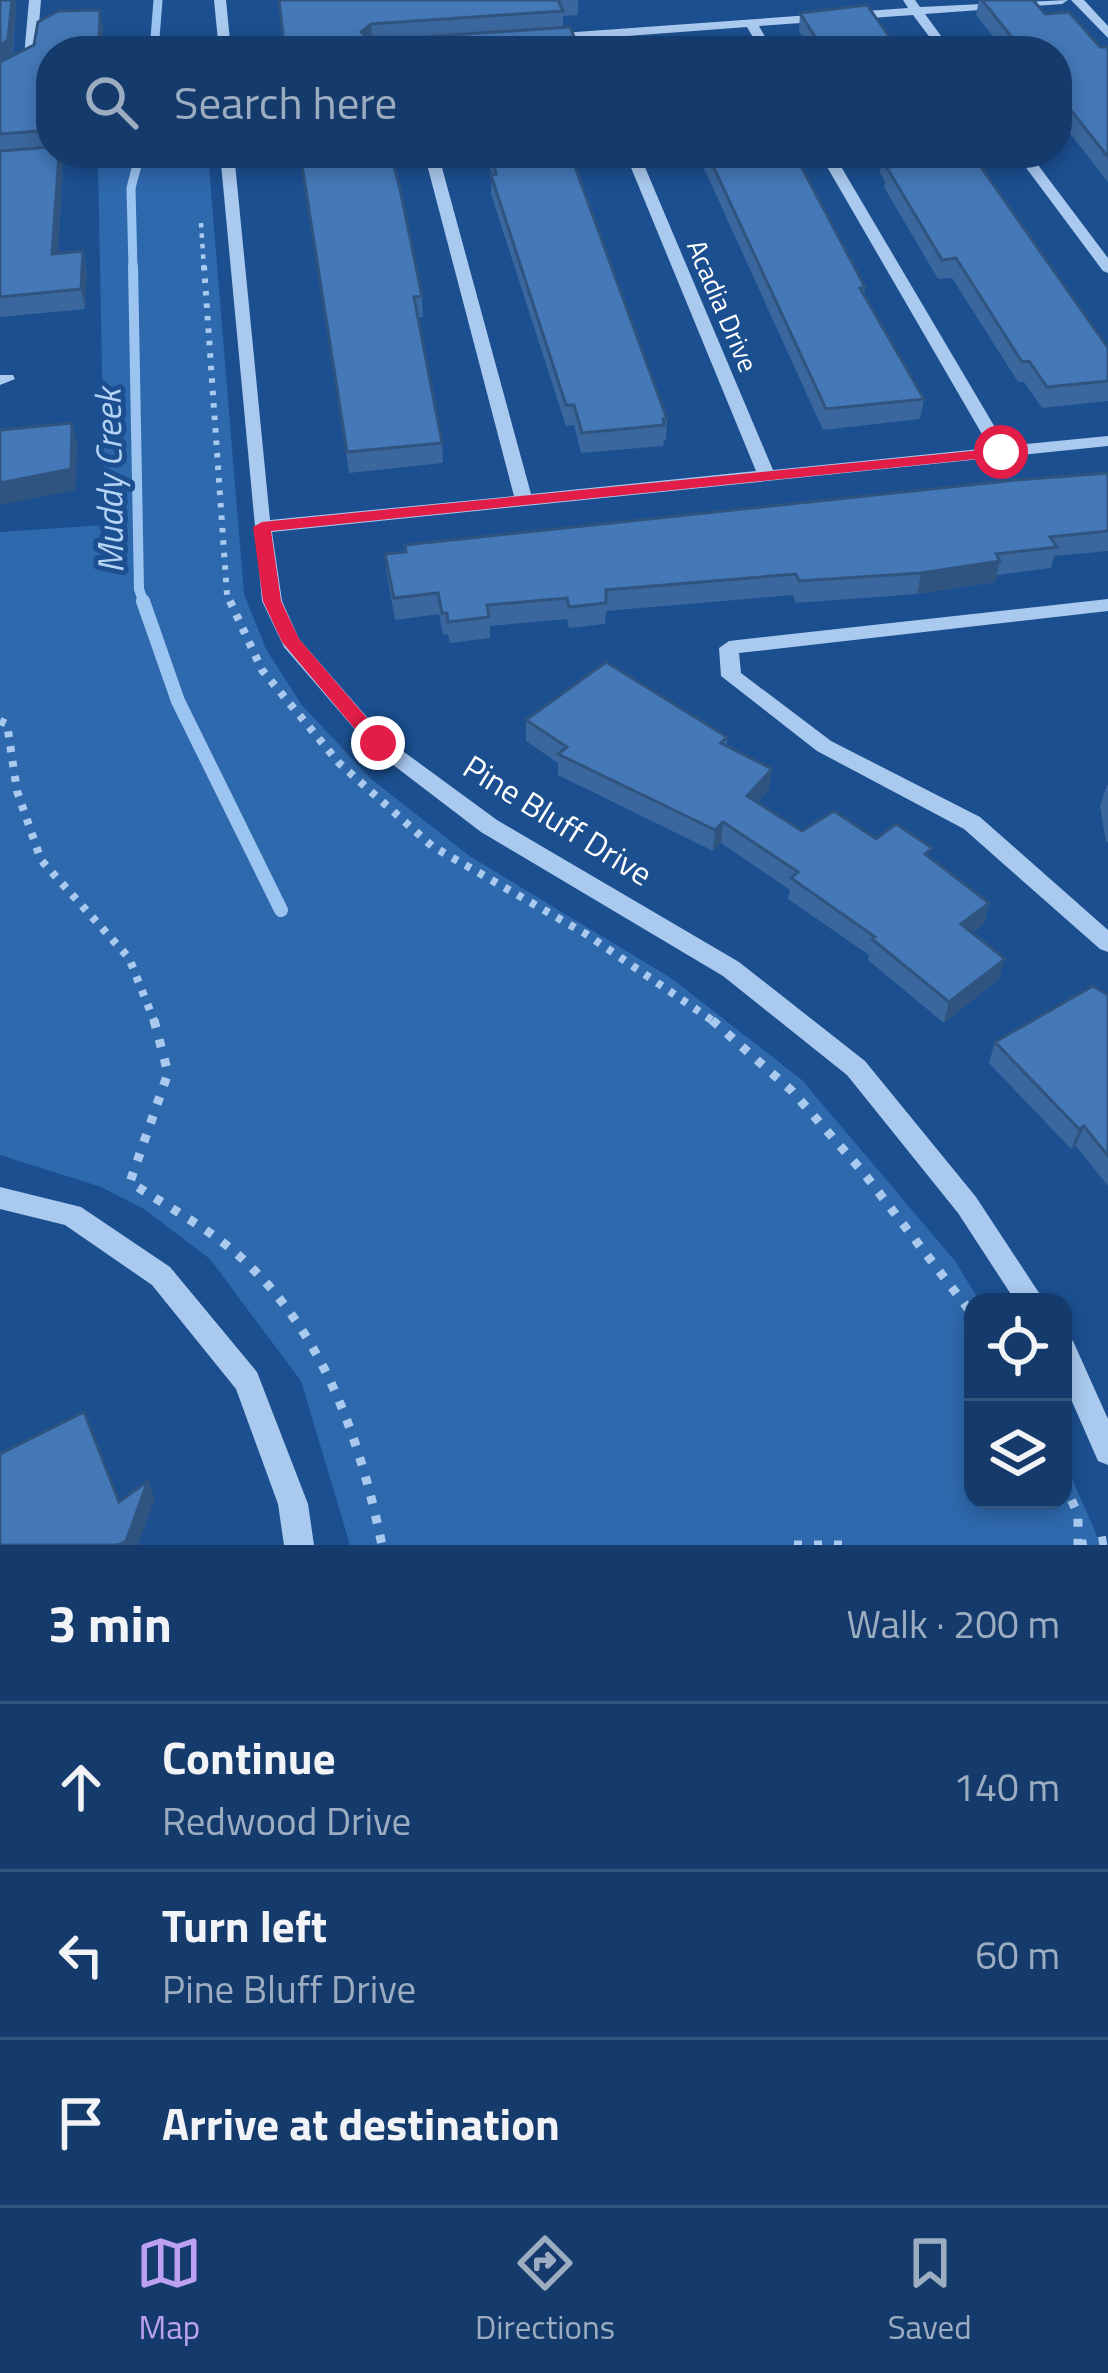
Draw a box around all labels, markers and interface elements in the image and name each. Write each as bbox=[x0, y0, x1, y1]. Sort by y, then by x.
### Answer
search box bbox=[36, 36, 1072, 168]
text: Search here bbox=[174, 68, 397, 136]
icon: search bbox=[78, 69, 144, 135]
street label: Acadia Drive bbox=[677, 233, 770, 378]
water label: Muddy Creek bbox=[79, 384, 138, 574]
route start bbox=[974, 425, 1028, 479]
route end bbox=[351, 716, 405, 770]
street label: Pine Bluff Drive bbox=[454, 742, 662, 898]
map controls bbox=[964, 1293, 1072, 1509]
button: locate bbox=[964, 1293, 1072, 1401]
button: layers bbox=[964, 1401, 1072, 1509]
text: 3 min bbox=[48, 1584, 172, 1662]
text: Walk · 200 m bbox=[846, 1594, 1060, 1653]
text: Continue bbox=[162, 1723, 336, 1791]
icon: ahead bbox=[48, 1754, 114, 1820]
text: 140 m bbox=[953, 1757, 1060, 1816]
text: Redwood Drive bbox=[162, 1791, 411, 1850]
text: Turn left bbox=[162, 1891, 327, 1959]
icon: left bbox=[48, 1922, 114, 1988]
text: 60 m bbox=[975, 1925, 1060, 1984]
text: Pine Bluff Drive bbox=[162, 1959, 416, 2018]
text: Arrive at destination bbox=[162, 2089, 560, 2157]
icon: arrive bbox=[48, 2090, 114, 2156]
tab: Map bbox=[136, 2230, 202, 2352]
tab: Directions bbox=[475, 2230, 615, 2352]
tab: Saved bbox=[888, 2230, 972, 2352]

